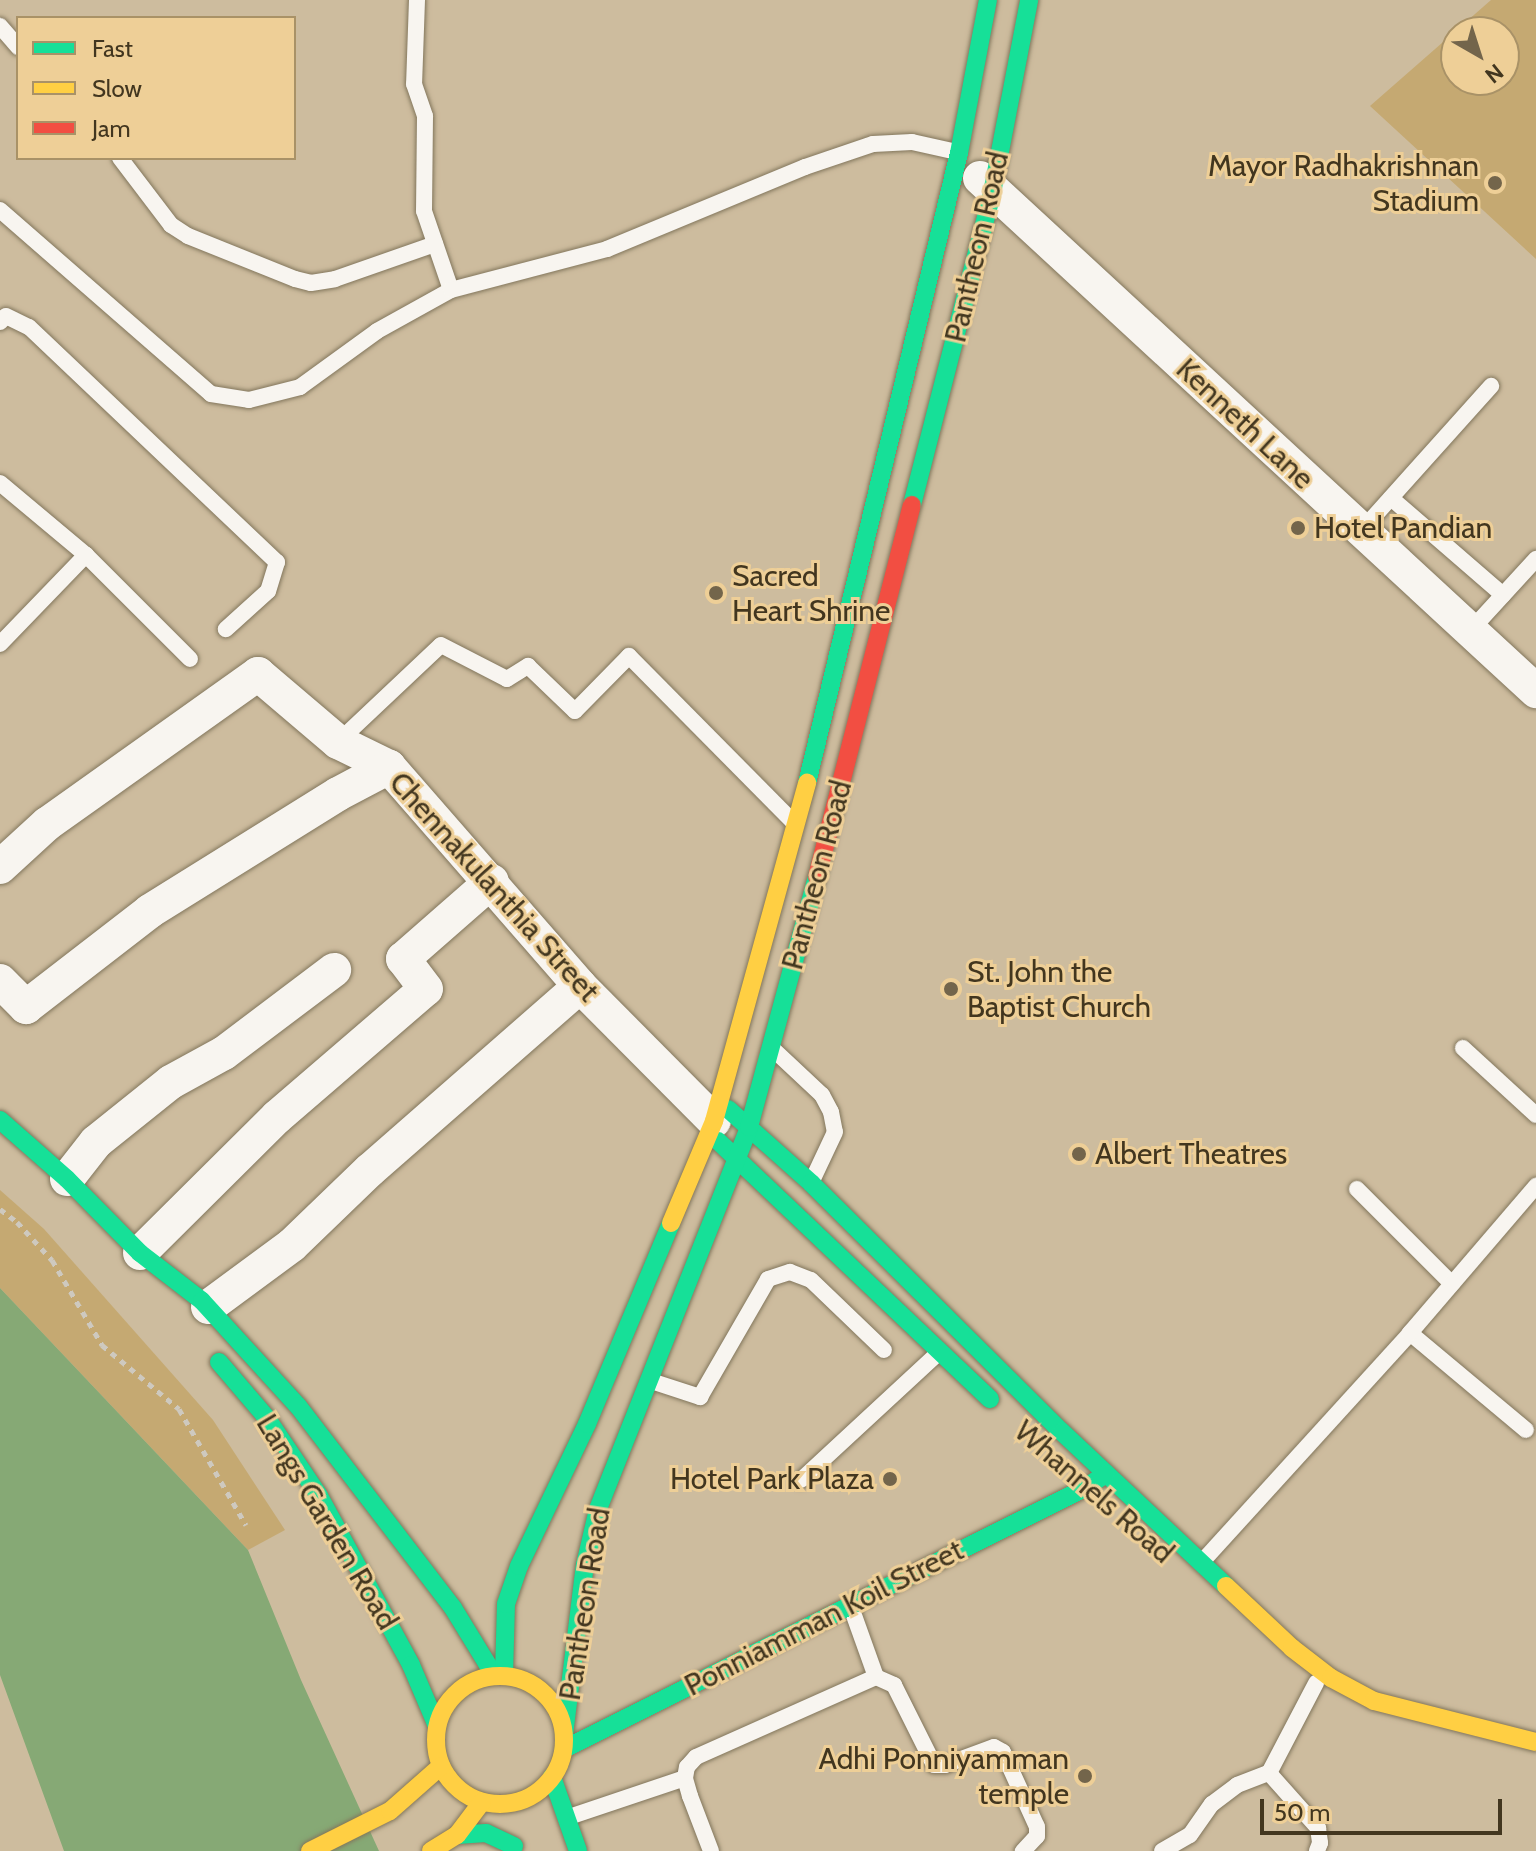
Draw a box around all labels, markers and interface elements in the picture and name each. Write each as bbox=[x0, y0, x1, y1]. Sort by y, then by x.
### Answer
legend bbox=[16, 16, 296, 160]
north arrow bbox=[1440, 16, 1520, 96]
text: Fast bbox=[92, 34, 133, 63]
text: N bbox=[1480, 58, 1509, 89]
text: Slow bbox=[92, 74, 142, 103]
text: Jam bbox=[92, 114, 130, 143]
street label: Pantheon Road bbox=[938, 148, 1016, 346]
place label: Mayor Radhakrishnan Stadium bbox=[1208, 148, 1479, 218]
marker: Mayor Radhakrishnan Stadium bbox=[1486, 174, 1504, 192]
street label: Kenneth Lane bbox=[1169, 351, 1321, 497]
place label: Hotel Pandian bbox=[1314, 510, 1492, 546]
marker: Hotel Pandian bbox=[1289, 519, 1307, 537]
place label: Sacred Heart Shrine bbox=[732, 558, 890, 628]
marker: Sacred Heart Shrine bbox=[707, 584, 725, 602]
street label: Chennakulanthia Street bbox=[382, 765, 606, 1009]
street label: Pantheon Road bbox=[774, 776, 860, 974]
place label: St. John the Baptist Church bbox=[967, 954, 1151, 1024]
marker: St. John the Baptist Church bbox=[942, 980, 960, 998]
place label: Albert Theatres bbox=[1095, 1136, 1287, 1172]
marker: Albert Theatres bbox=[1070, 1145, 1088, 1163]
street label: Langs Garden Road bbox=[249, 1408, 405, 1636]
street label: Whannels Road bbox=[1007, 1413, 1181, 1571]
place label: Hotel Park Plaza bbox=[670, 1461, 874, 1497]
marker: Hotel Park Plaza bbox=[881, 1470, 899, 1488]
street label: Pantheon Road bbox=[552, 1505, 618, 1703]
street label: Ponniamman Koil Street bbox=[679, 1532, 969, 1704]
place label: Adhi Ponniyamman temple bbox=[819, 1741, 1069, 1812]
marker: Adhi Ponniyamman temple bbox=[1076, 1767, 1094, 1785]
scale bar bbox=[1264, 1783, 1506, 1833]
text: 50 m bbox=[1274, 1798, 1330, 1827]

